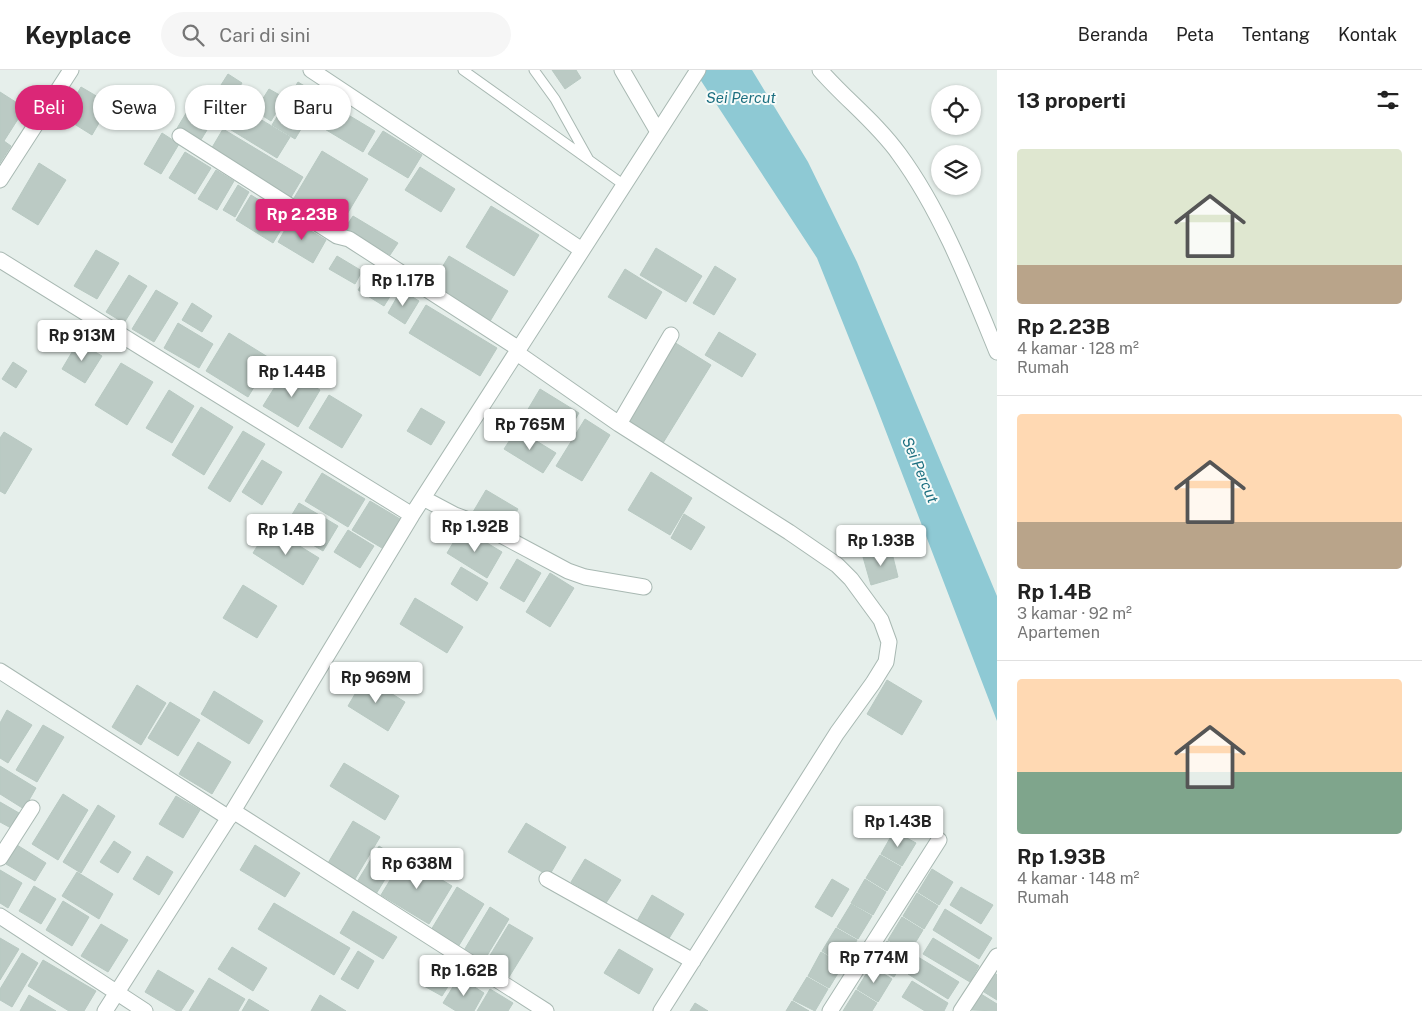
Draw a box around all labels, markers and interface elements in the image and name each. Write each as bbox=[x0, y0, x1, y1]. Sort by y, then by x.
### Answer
search box bbox=[161, 12, 511, 57]
text: Keyplace bbox=[25, 21, 131, 49]
icon: search bbox=[179, 21, 207, 49]
text: Cari di sini bbox=[219, 24, 310, 46]
text: Beranda bbox=[1078, 24, 1148, 45]
text: Peta bbox=[1176, 24, 1214, 45]
text: Tentang bbox=[1242, 24, 1310, 45]
text: Kontak bbox=[1338, 24, 1397, 45]
chip: Beli bbox=[15, 85, 83, 130]
chip: Sewa bbox=[93, 85, 175, 130]
chip: Filter bbox=[185, 85, 265, 130]
chip: Baru bbox=[275, 85, 351, 130]
map controls bbox=[931, 85, 981, 195]
button: locate bbox=[931, 85, 981, 135]
icon: filters bbox=[1374, 86, 1402, 114]
text: 13 properti bbox=[1017, 88, 1126, 113]
water label: Sei Percut bbox=[706, 89, 776, 106]
button: layers bbox=[931, 145, 981, 195]
icon: home bbox=[1165, 181, 1255, 271]
pin: Rp 2.23B bbox=[250, 198, 354, 241]
text: Rp 2.23B bbox=[267, 205, 337, 224]
pin: Rp 1.17B bbox=[351, 264, 455, 307]
text: Rp 1.17B bbox=[371, 271, 435, 290]
text: Rp 2.23B bbox=[1017, 314, 1110, 339]
pin: Rp 913M bbox=[36, 320, 128, 362]
text: Rp 913M bbox=[48, 326, 116, 345]
text: 4 kamar · 128 m² bbox=[1017, 339, 1139, 358]
pin: Rp 1.44B bbox=[240, 356, 344, 398]
text: Rumah bbox=[1017, 358, 1069, 377]
text: Rp 1.44B bbox=[258, 362, 326, 381]
pin: Rp 765M bbox=[484, 408, 576, 451]
text: Rp 765M bbox=[495, 415, 565, 434]
water label: Sei Percut bbox=[899, 434, 942, 506]
icon: home bbox=[1165, 447, 1255, 537]
pin: Rp 1.92B bbox=[423, 510, 527, 553]
pin: Rp 1.4B bbox=[240, 514, 332, 556]
text: Rp 1.92B bbox=[441, 517, 509, 536]
text: Rp 1.4B bbox=[258, 520, 314, 539]
pin: Rp 1.93B bbox=[829, 524, 933, 567]
text: Rp 1.93B bbox=[847, 531, 915, 550]
text: Rp 1.4B bbox=[1017, 579, 1092, 604]
text: 3 kamar · 92 m² bbox=[1017, 604, 1132, 623]
text: Apartemen bbox=[1017, 623, 1100, 642]
pin: Rp 969M bbox=[330, 662, 422, 704]
text: Rp 969M bbox=[341, 668, 411, 687]
icon: home bbox=[1165, 712, 1255, 802]
pin: Rp 1.43B bbox=[846, 806, 950, 848]
text: Rp 1.43B bbox=[864, 812, 932, 831]
text: Rp 1.93B bbox=[1017, 844, 1106, 869]
pin: Rp 638M bbox=[371, 848, 463, 890]
text: Rp 638M bbox=[382, 854, 452, 873]
text: 4 kamar · 148 m² bbox=[1017, 869, 1139, 888]
text: Rumah bbox=[1017, 888, 1069, 907]
pin: Rp 774M bbox=[828, 942, 920, 984]
text: Rp 774M bbox=[839, 948, 909, 967]
pin: Rp 1.62B bbox=[412, 954, 516, 997]
text: Rp 1.62B bbox=[430, 961, 498, 980]

